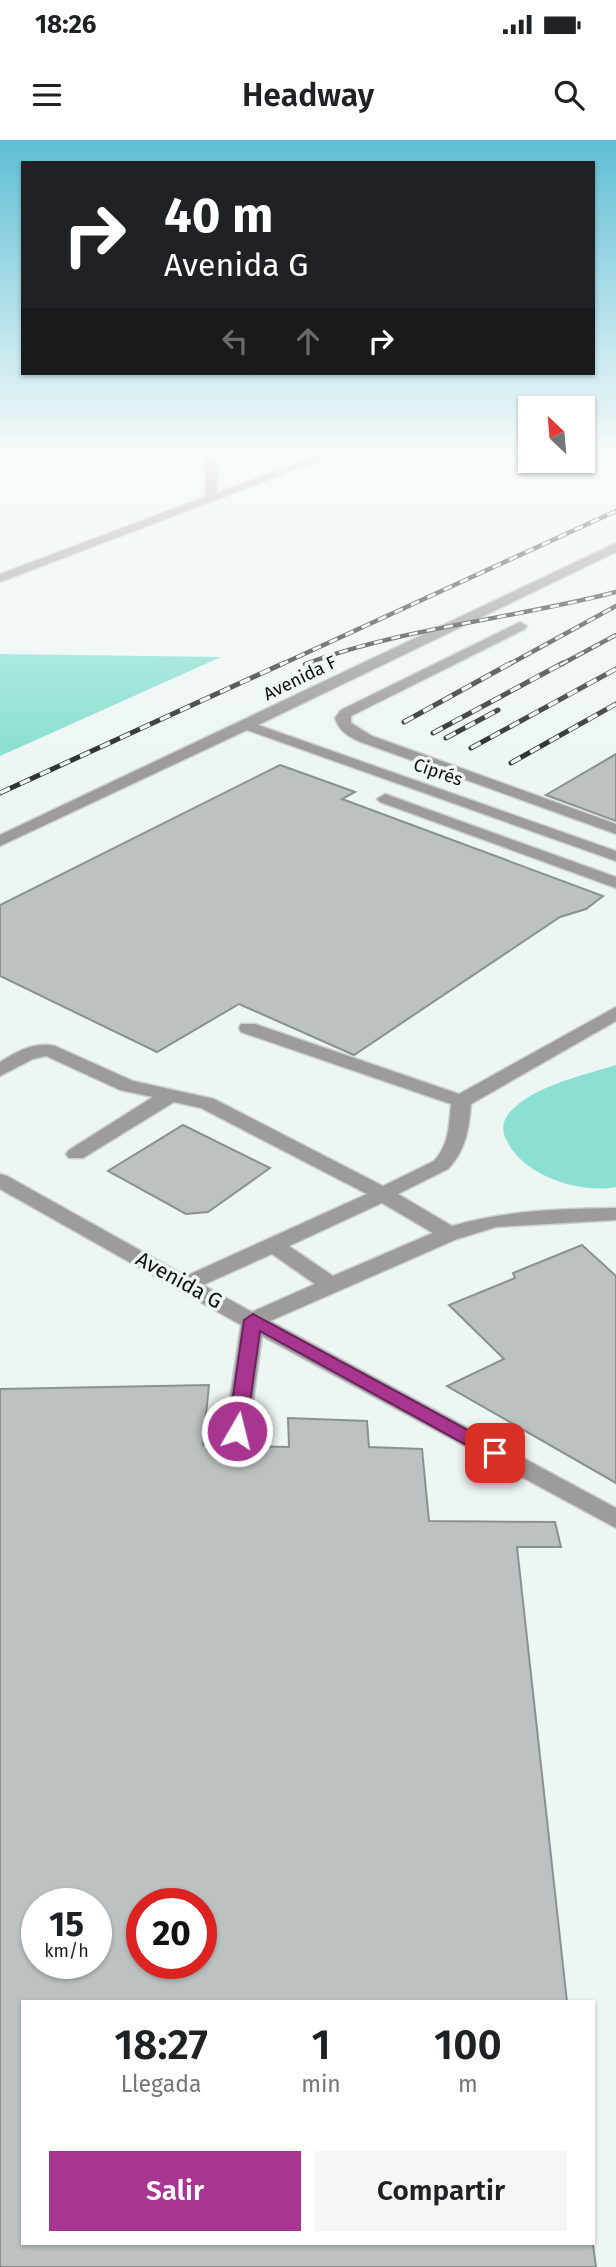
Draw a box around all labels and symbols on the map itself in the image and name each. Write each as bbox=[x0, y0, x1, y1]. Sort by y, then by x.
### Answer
north arrow bbox=[518, 396, 595, 472]
street label: Avenida F bbox=[260, 651, 340, 705]
street label: Ciprés bbox=[411, 753, 465, 791]
street label: Avenida G bbox=[131, 1246, 227, 1314]
position arrow bbox=[200, 1394, 274, 1468]
pin bbox=[465, 1423, 525, 1483]
speed limit sign: 20 bbox=[126, 1888, 217, 1979]

